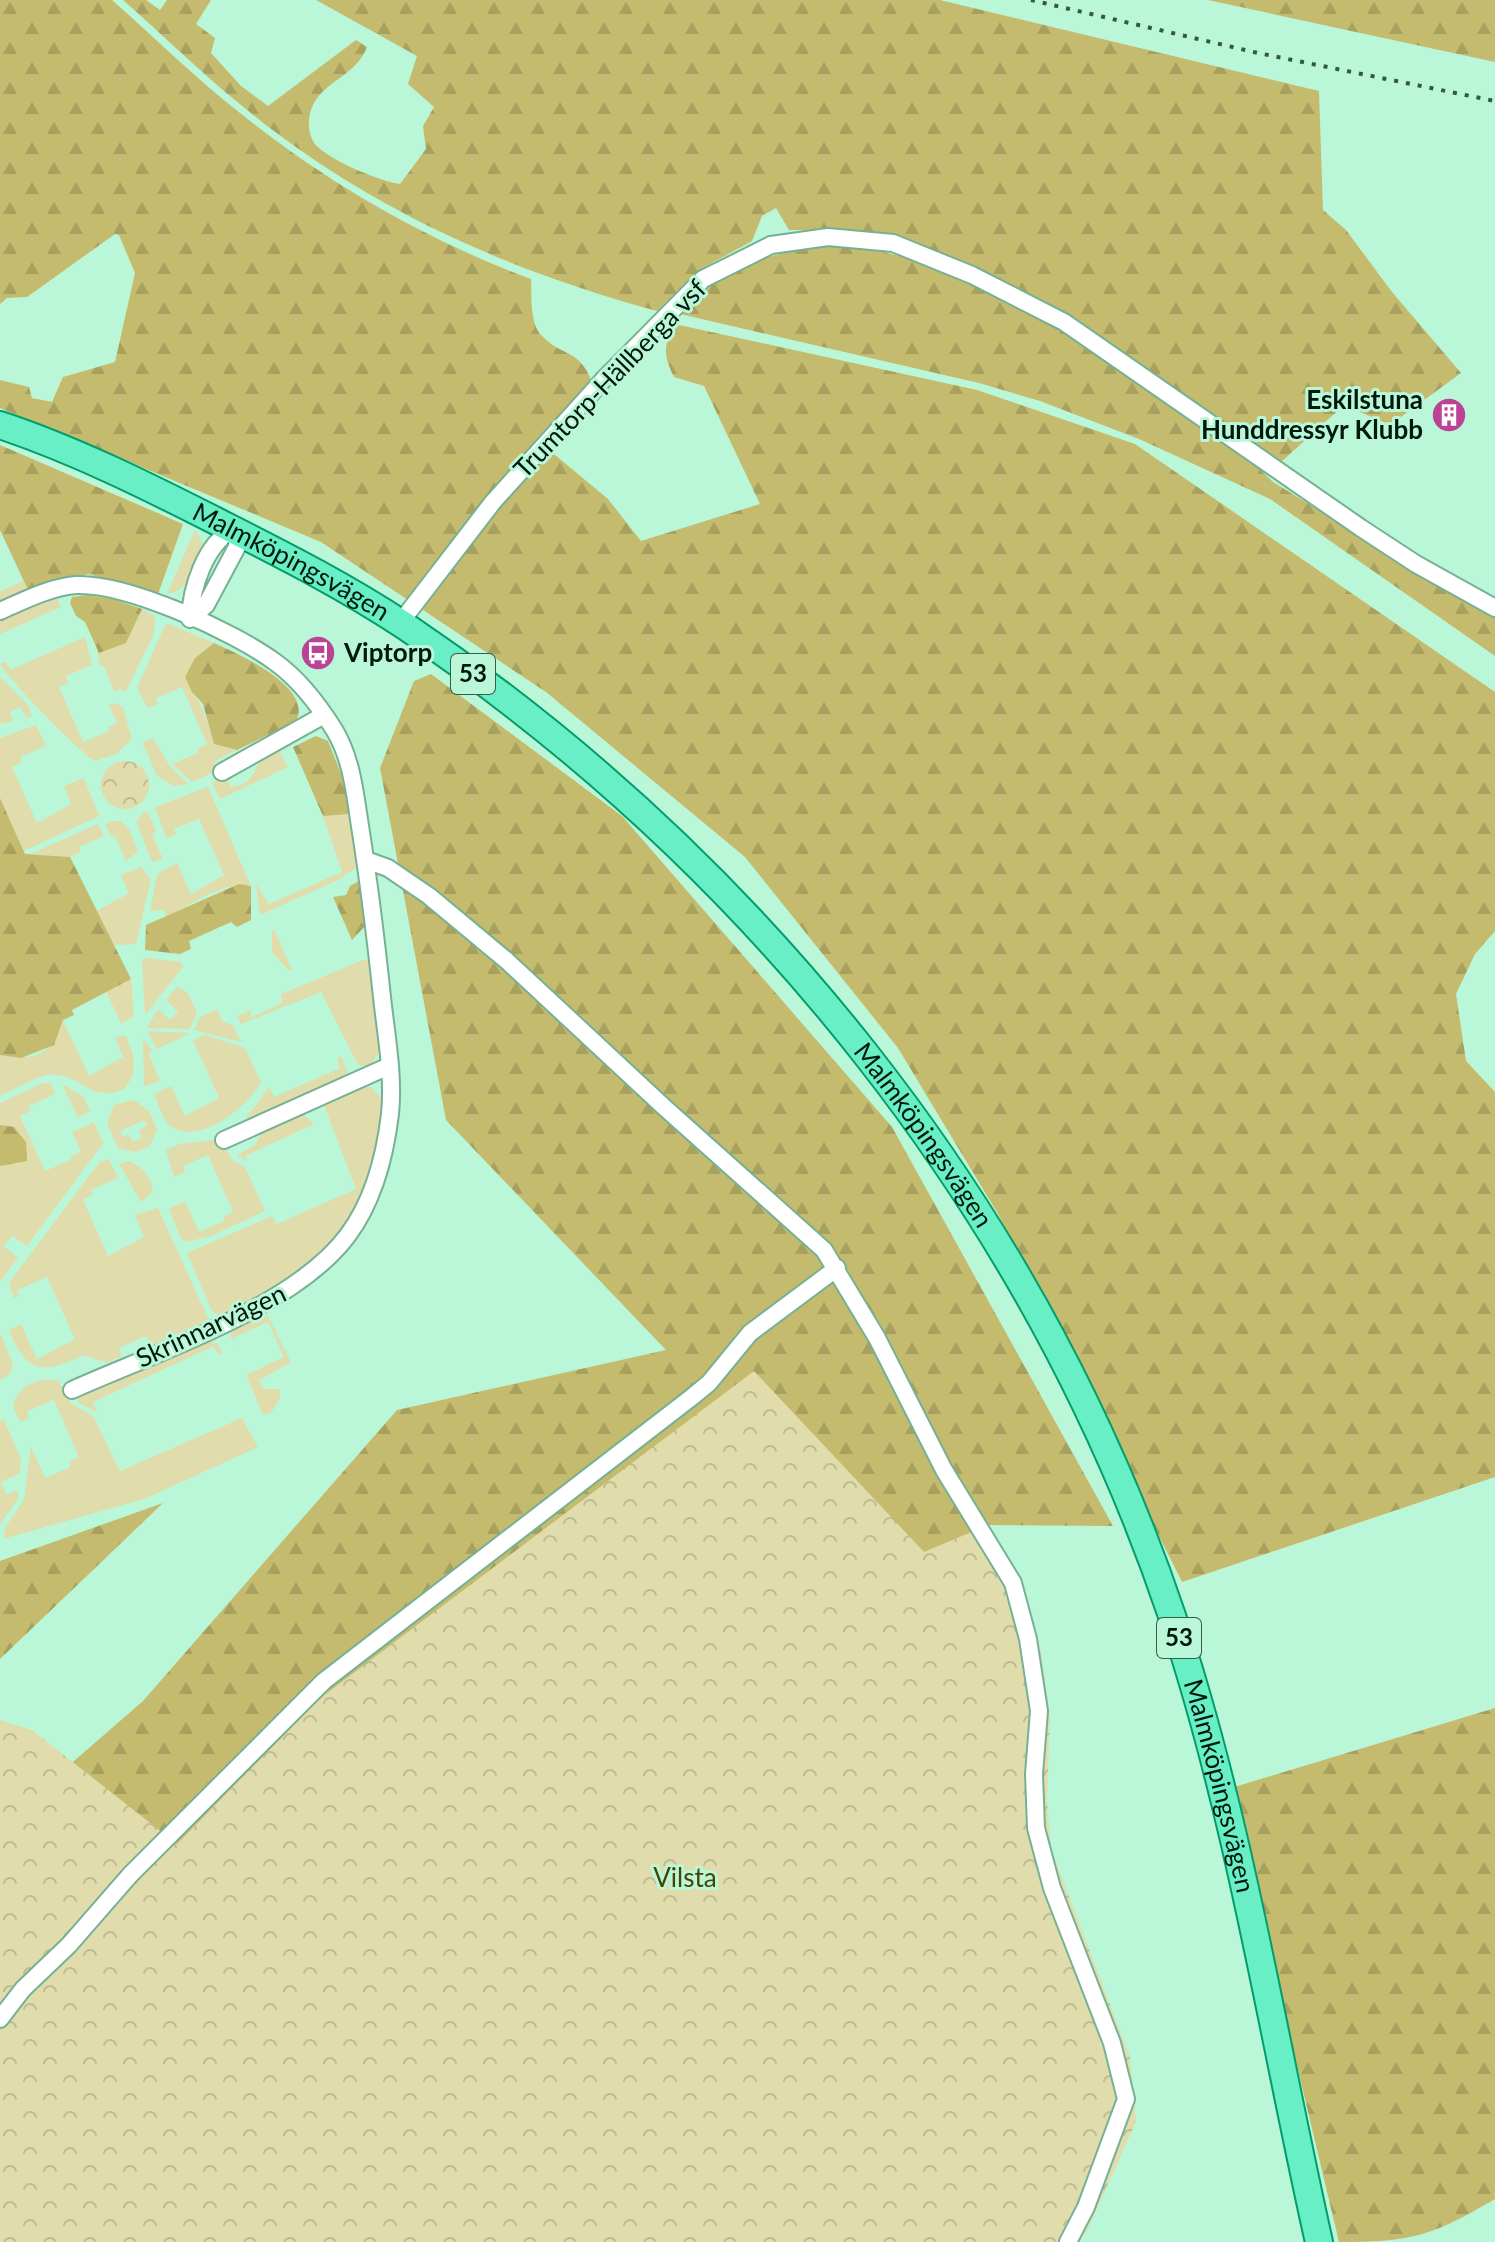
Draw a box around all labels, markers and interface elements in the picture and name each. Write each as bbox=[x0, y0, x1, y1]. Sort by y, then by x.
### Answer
street label: Trumtorp-Hällberga vsf bbox=[506, 272, 712, 484]
place label: Eskilstuna Hunddressyr Klubb bbox=[1201, 383, 1423, 445]
building icon: Eskilstuna Hunddressyr Klubb bbox=[1430, 396, 1468, 434]
street label: Malmköpingsvägen bbox=[188, 495, 396, 627]
bus stop icon: Viptorp bbox=[299, 634, 337, 672]
place label: Viptorp bbox=[343, 636, 432, 668]
road number: 53 bbox=[451, 654, 495, 694]
street label: Malmköpingsvägen bbox=[848, 1036, 1000, 1233]
street label: Skrinnarvägen bbox=[130, 1276, 291, 1374]
road number: 53 bbox=[1157, 1618, 1201, 1658]
street label: Malmköpingsvägen bbox=[1178, 1675, 1262, 1896]
park label: Vilsta bbox=[653, 1861, 717, 1893]

